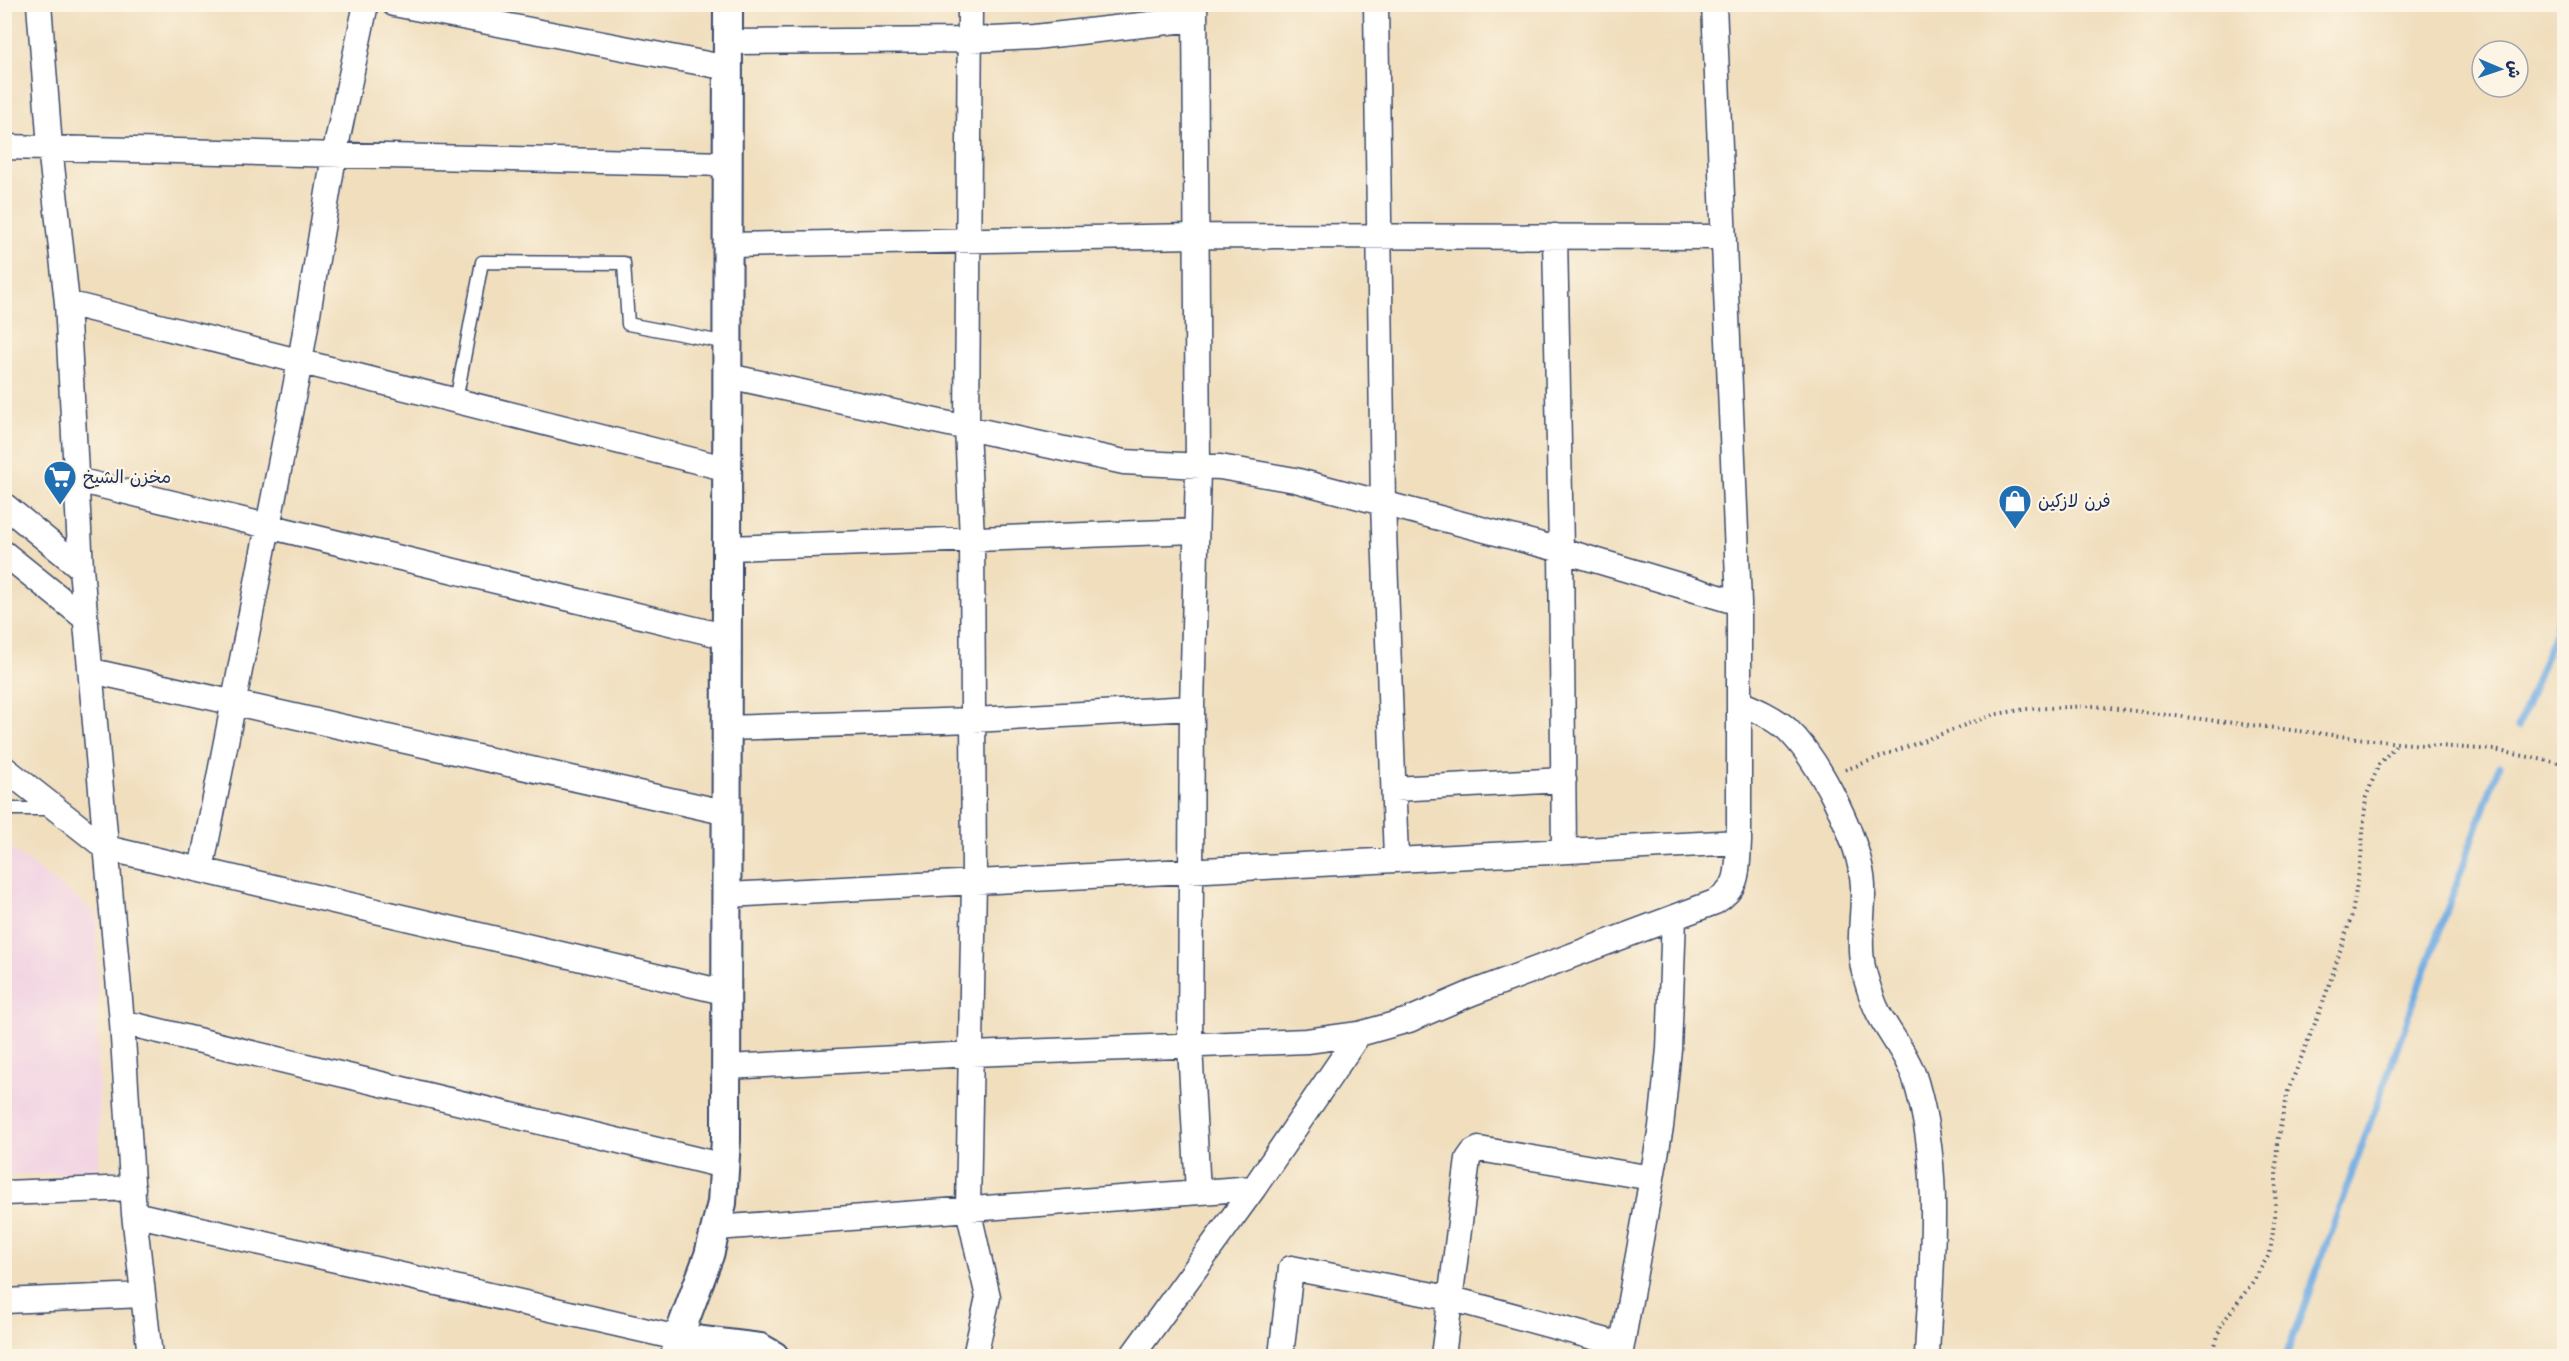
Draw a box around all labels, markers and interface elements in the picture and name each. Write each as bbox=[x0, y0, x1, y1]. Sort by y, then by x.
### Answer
north arrow bbox=[2470, 39, 2530, 99]
text: ش bbox=[2505, 60, 2523, 79]
supermarket icon: مخزن الشيخ bbox=[42, 459, 78, 506]
place label: مخزن الشيخ bbox=[83, 467, 171, 489]
shop icon: فرن لازكين bbox=[1997, 483, 2033, 530]
place label: فرن لازكين bbox=[2038, 491, 2111, 512]

